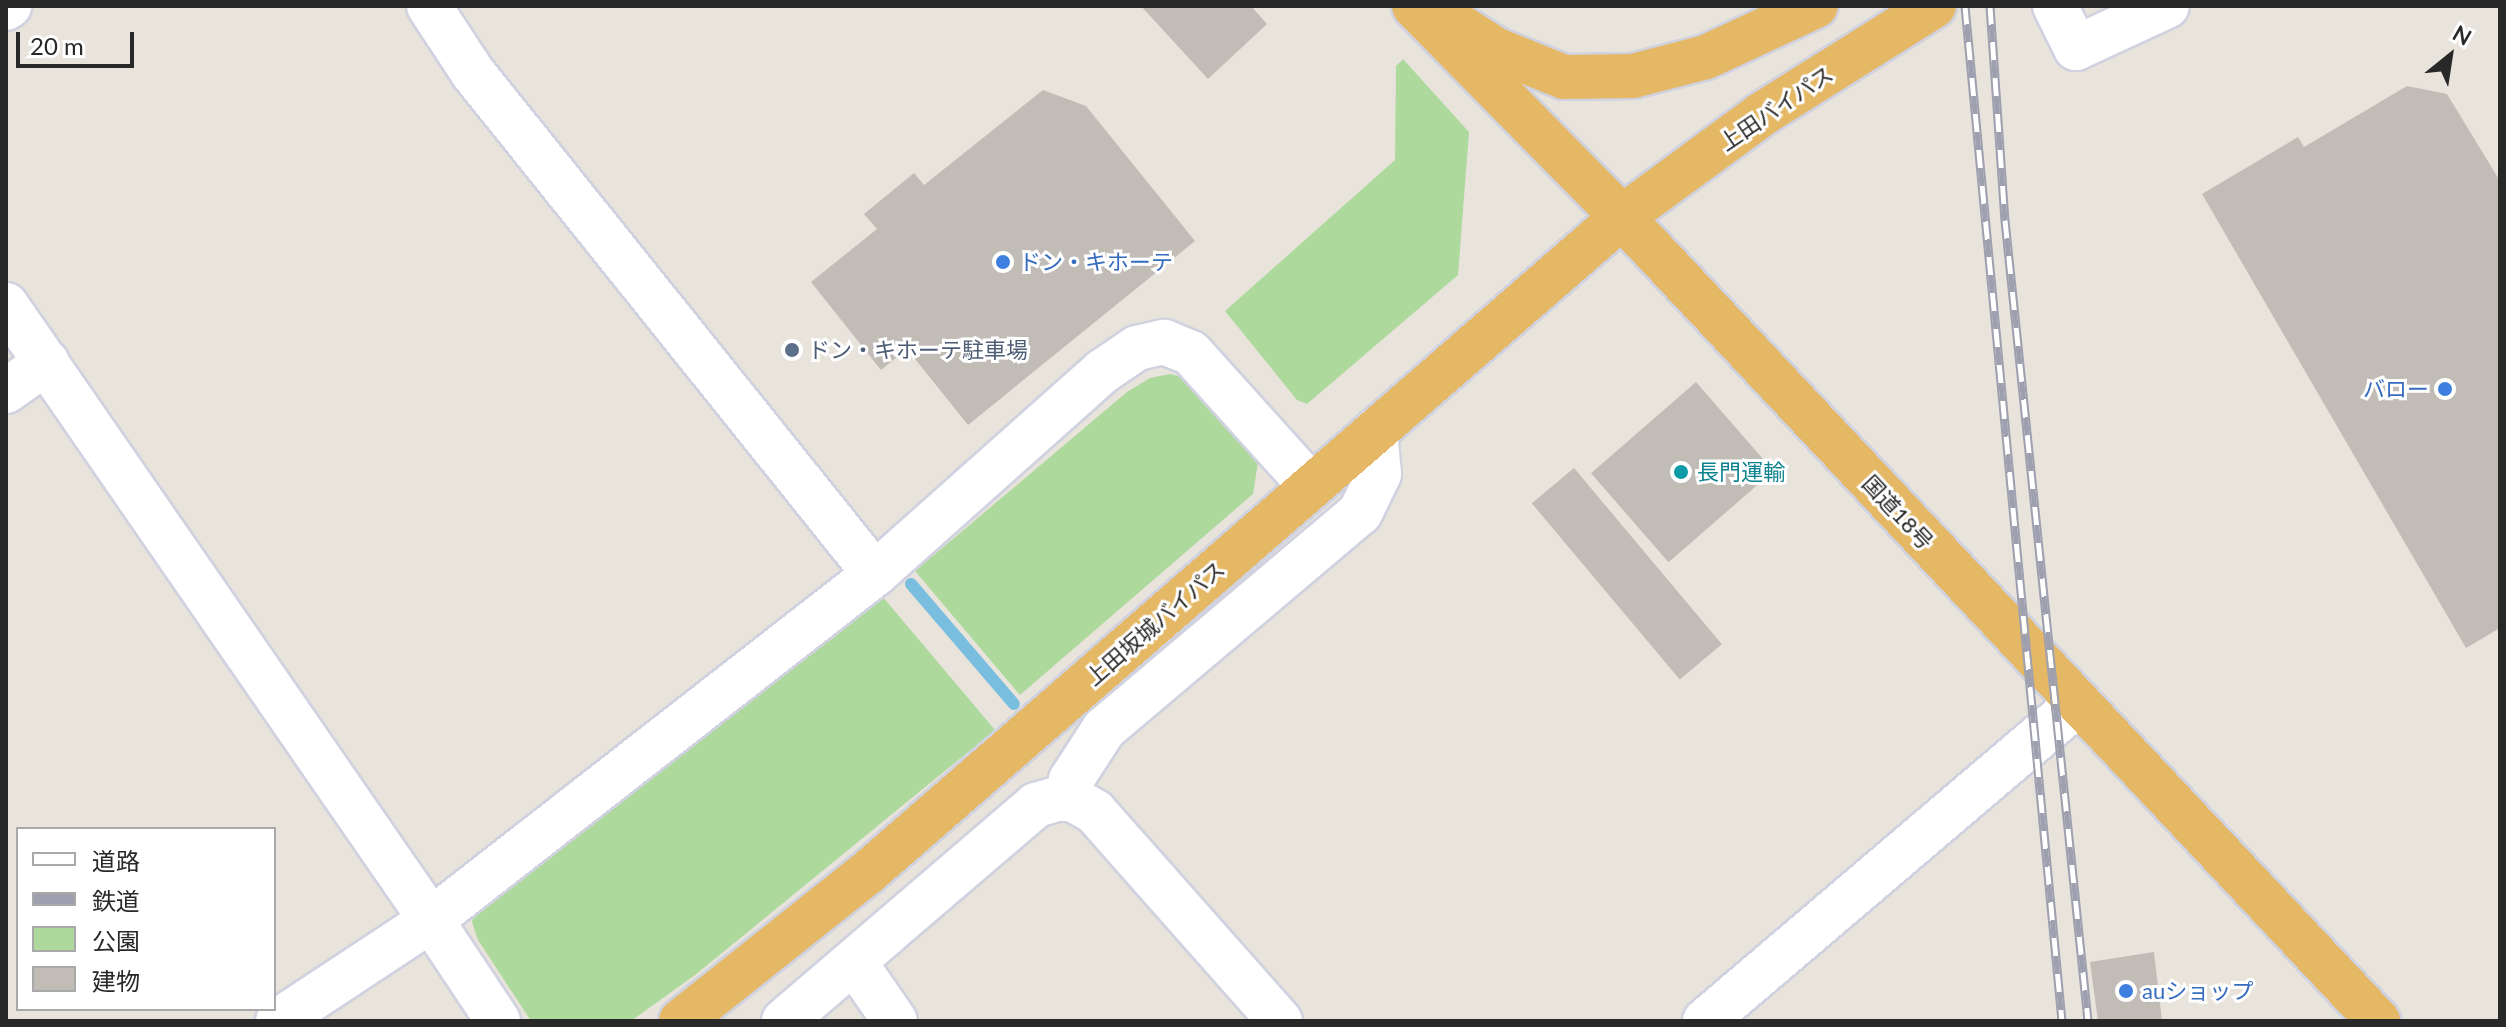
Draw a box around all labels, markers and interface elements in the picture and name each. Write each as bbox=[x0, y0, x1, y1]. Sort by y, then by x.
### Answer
scale bar bbox=[20, 16, 138, 66]
north arrow bbox=[2410, 16, 2490, 96]
text: N bbox=[2448, 19, 2476, 51]
text: 20 m bbox=[30, 31, 84, 60]
street label: 上田バイパス bbox=[1714, 60, 1838, 156]
place label: ドン・キホーテ bbox=[1019, 249, 1173, 275]
marker: ドン・キホーテ bbox=[994, 253, 1012, 271]
place label: ドン・キホーテ駐車場 bbox=[808, 337, 1028, 363]
marker: ドン・キホーテ駐車場 bbox=[783, 341, 801, 359]
place label: バロー bbox=[2363, 376, 2429, 402]
marker: バロー bbox=[2436, 380, 2454, 398]
place label: 長門運輸 bbox=[1697, 459, 1785, 485]
marker: 長門運輸 bbox=[1672, 463, 1690, 481]
street label: 国道18号 bbox=[1857, 470, 1939, 554]
street label: 上田坂城バイパス bbox=[1080, 555, 1230, 691]
legend bbox=[16, 827, 276, 1011]
text: 道路 bbox=[92, 846, 140, 875]
text: 鉄道 bbox=[92, 886, 140, 915]
text: 公園 bbox=[92, 926, 140, 955]
text: 建物 bbox=[92, 966, 140, 995]
place label: auショップ bbox=[2142, 978, 2253, 1004]
marker: auショップ bbox=[2117, 982, 2135, 1000]

